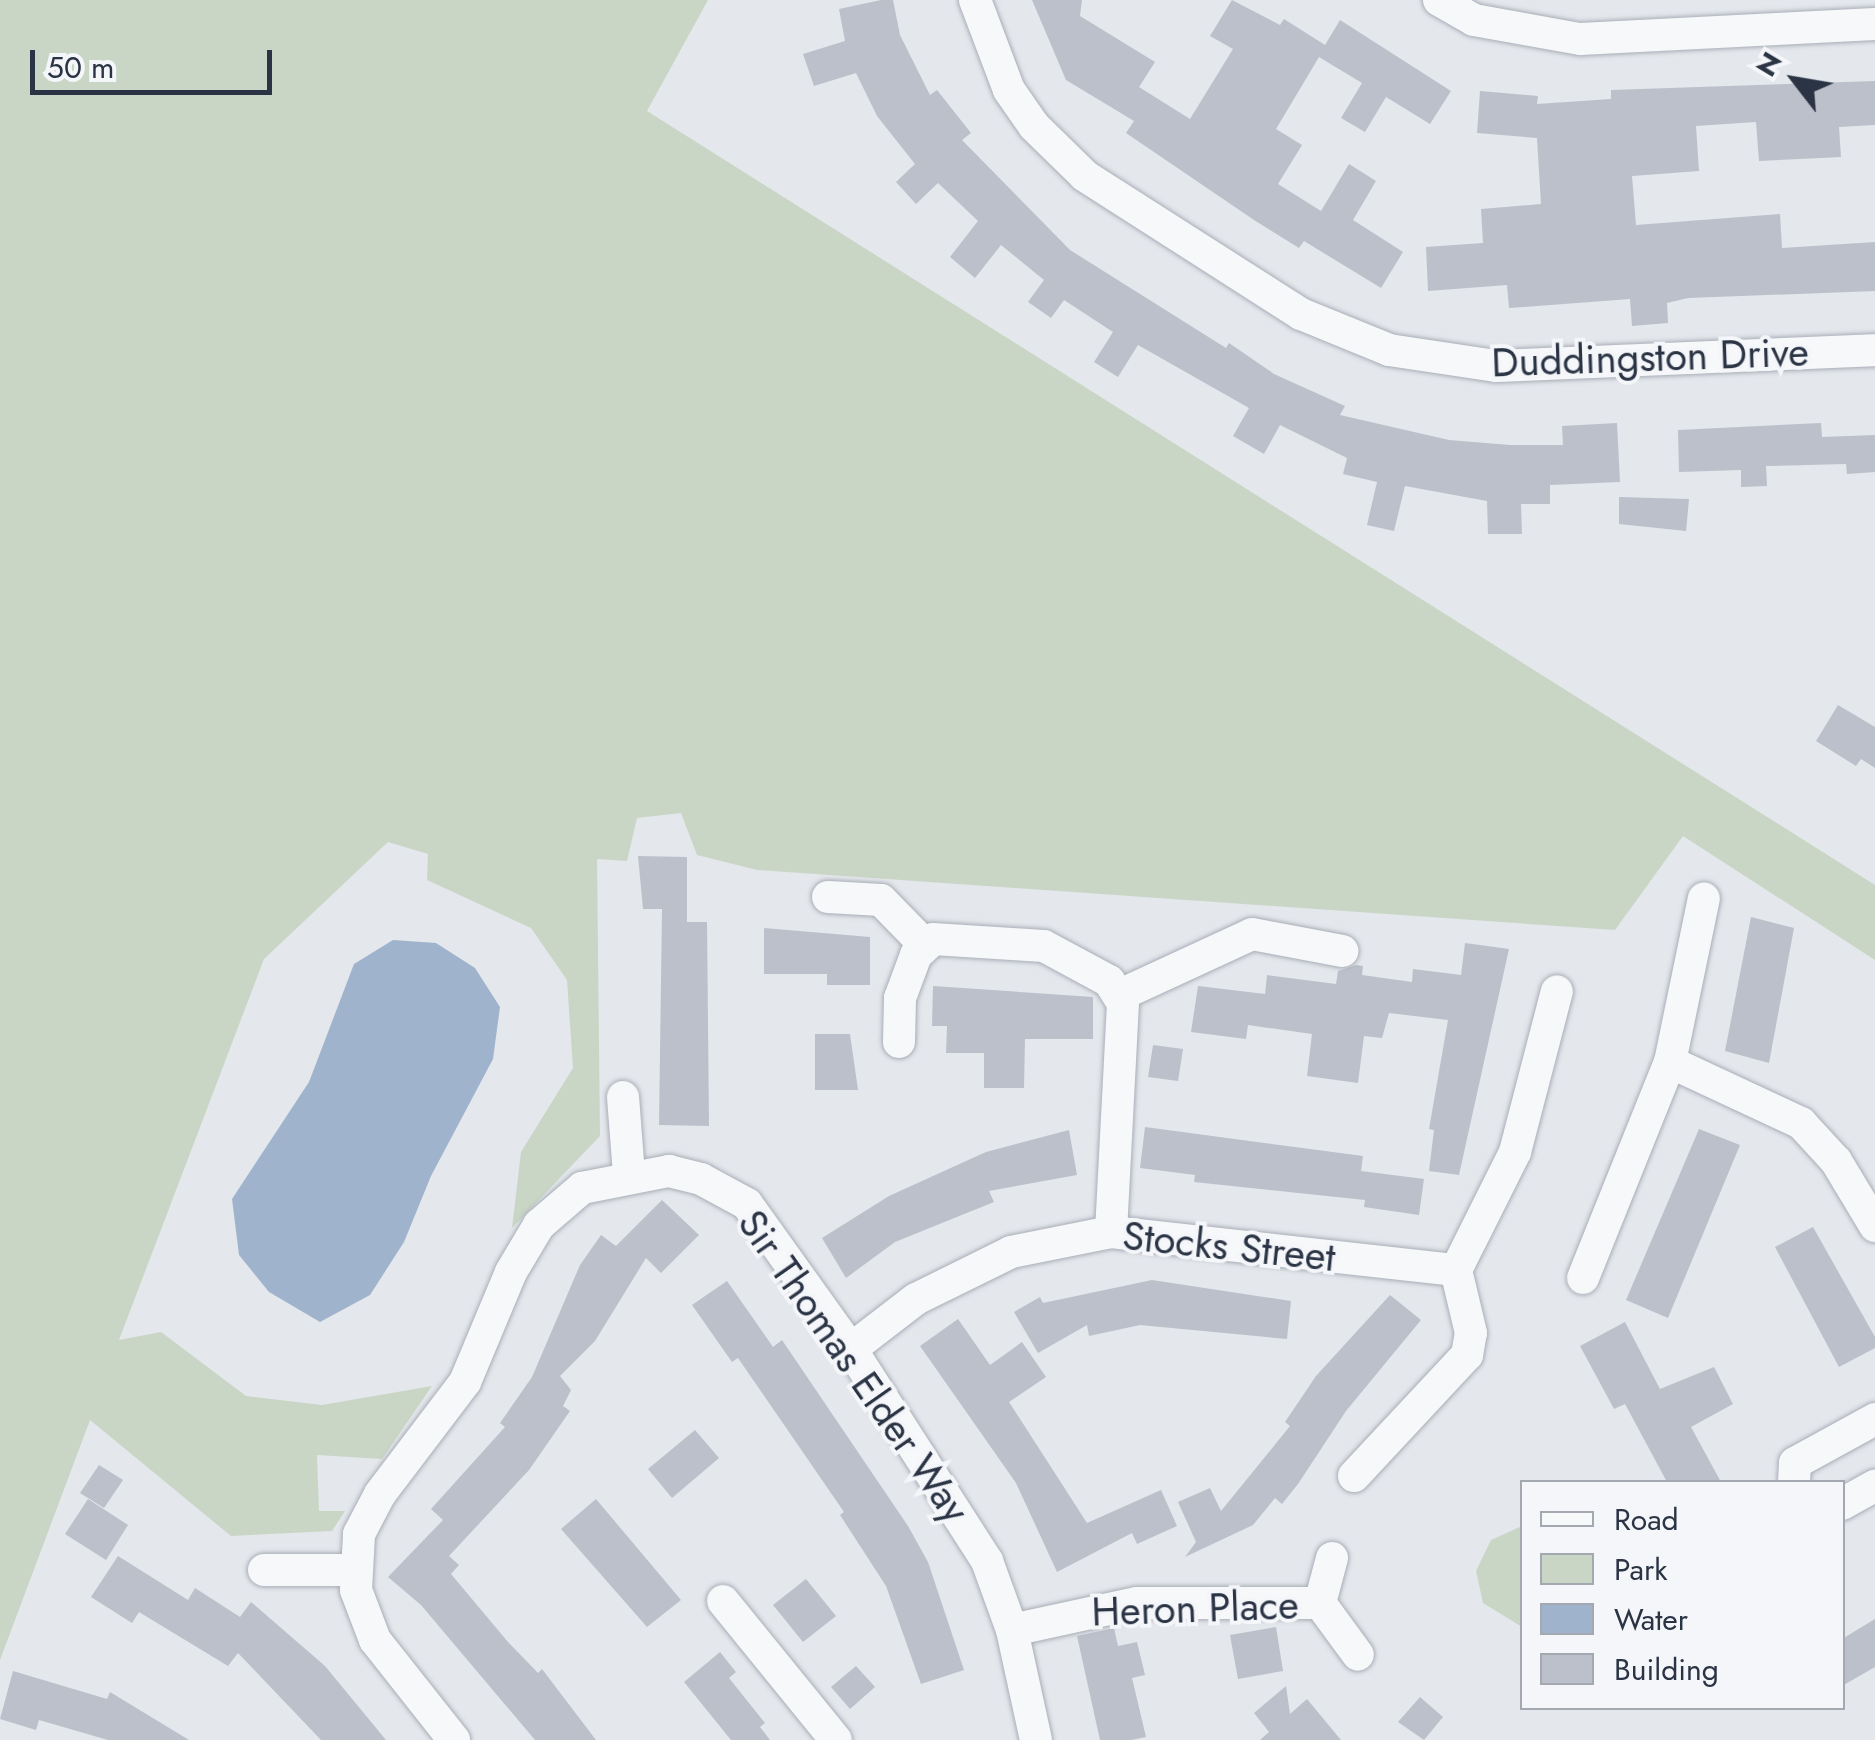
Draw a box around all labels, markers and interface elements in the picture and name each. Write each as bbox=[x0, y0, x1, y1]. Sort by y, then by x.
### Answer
scale bar bbox=[35, 30, 278, 92]
north arrow bbox=[1745, 30, 1845, 130]
text: N bbox=[1746, 44, 1792, 84]
text: 50 m bbox=[47, 46, 114, 89]
street label: Duddingston Drive bbox=[1491, 327, 1809, 387]
street label: Sir Thomas Elder Way bbox=[728, 1200, 980, 1532]
street label: Stocks Street bbox=[1120, 1211, 1338, 1281]
legend bbox=[1520, 1480, 1845, 1710]
text: Road bbox=[1614, 1498, 1679, 1541]
text: Park bbox=[1614, 1548, 1667, 1591]
street label: Heron Place bbox=[1091, 1580, 1299, 1636]
text: Water bbox=[1614, 1598, 1688, 1641]
text: Building bbox=[1614, 1648, 1719, 1691]

